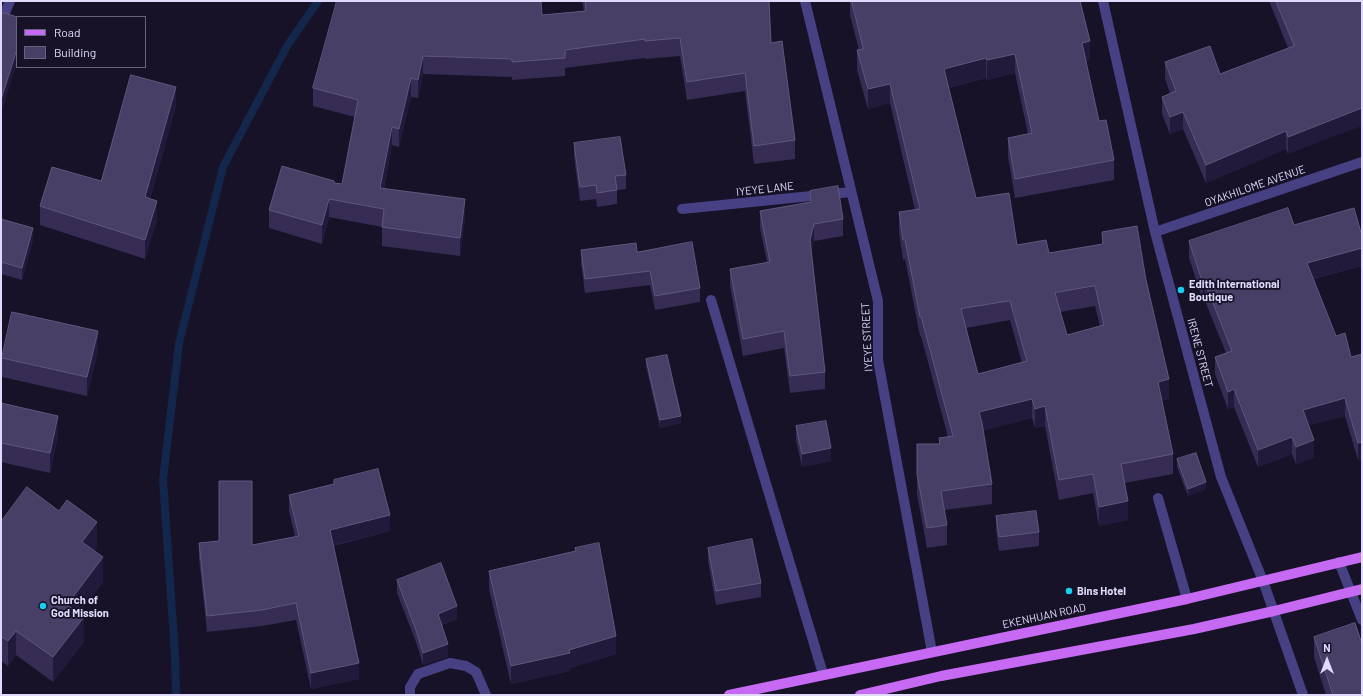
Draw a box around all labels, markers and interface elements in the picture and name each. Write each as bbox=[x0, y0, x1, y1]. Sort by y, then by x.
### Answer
legend bbox=[16, 16, 146, 68]
text: Road bbox=[54, 25, 81, 39]
text: Building bbox=[54, 45, 96, 59]
street label: OYAKHILOME AVENUE bbox=[1203, 163, 1307, 209]
street label: IYEYE LANE bbox=[736, 179, 794, 199]
place label: Edith International Boutique bbox=[1189, 277, 1279, 303]
marker: Edith International Boutique bbox=[1176, 285, 1186, 295]
street label: IYEYE STREET bbox=[859, 302, 875, 372]
street label: IRENE STREET bbox=[1184, 317, 1216, 389]
place label: Bins Hotel bbox=[1077, 584, 1126, 598]
marker: Bins Hotel bbox=[1064, 586, 1074, 596]
place label: Church of God Mission bbox=[51, 593, 109, 619]
marker: Church of God Mission bbox=[38, 601, 48, 611]
street label: EKENHUAN ROAD bbox=[1001, 601, 1087, 631]
north arrow bbox=[1307, 640, 1347, 680]
text: N bbox=[1323, 641, 1331, 654]

